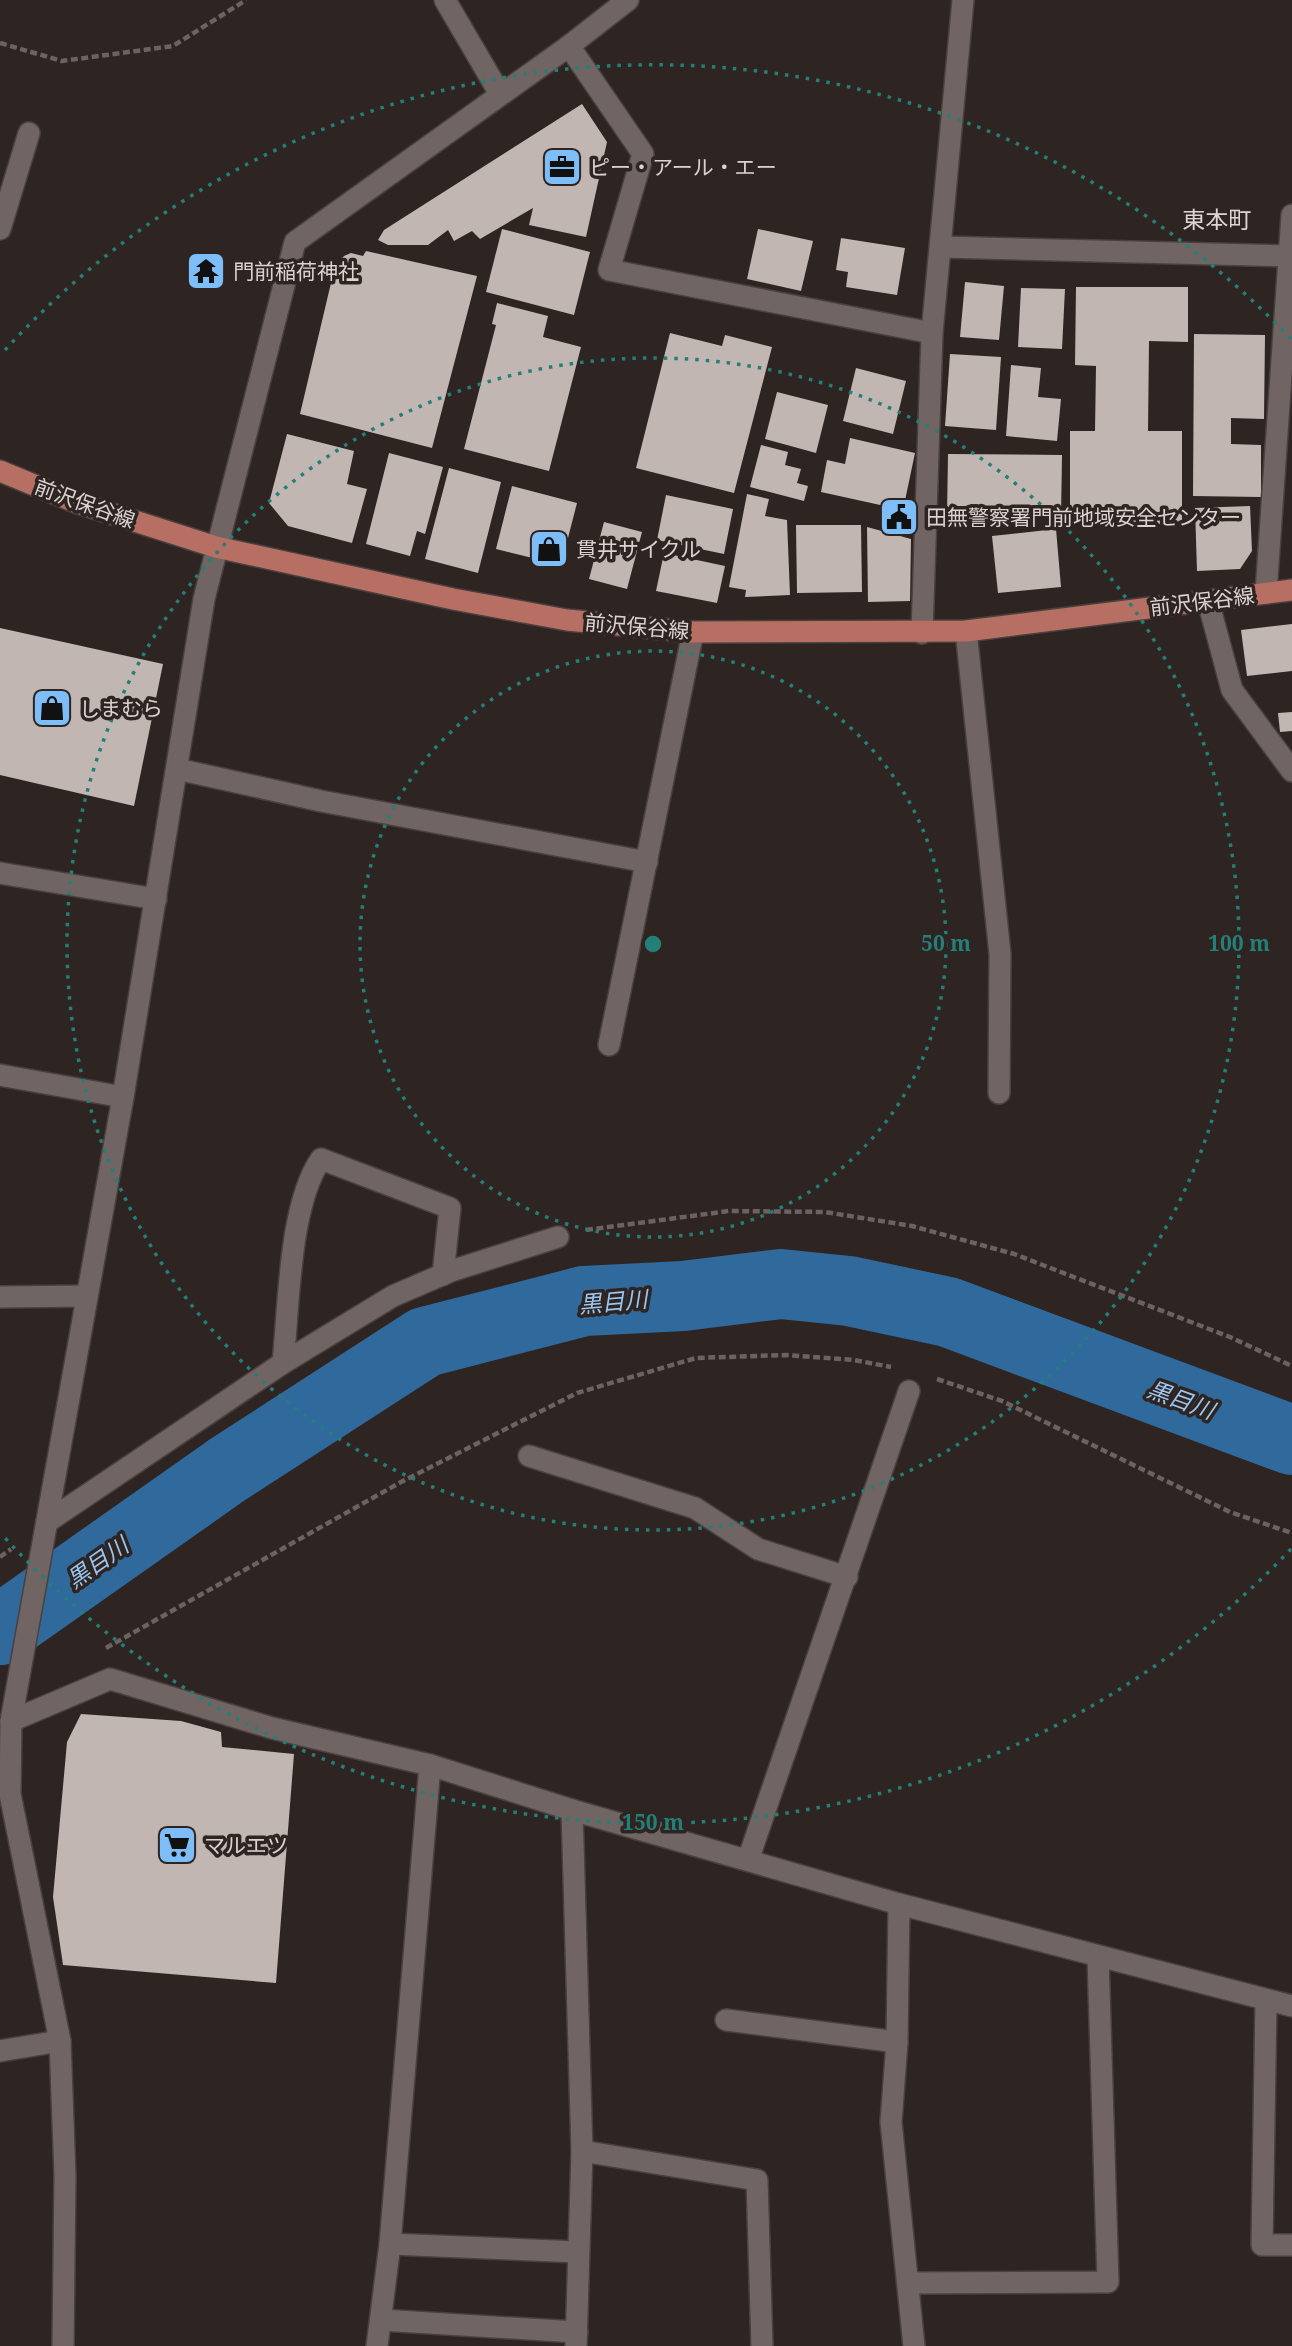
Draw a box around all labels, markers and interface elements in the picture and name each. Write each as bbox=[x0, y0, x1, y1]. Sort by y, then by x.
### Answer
office icon: ピー・アール・エー bbox=[541, 146, 583, 188]
place label: ピー・アール・エー bbox=[589, 153, 777, 181]
district label: 東本町 bbox=[1183, 203, 1252, 235]
temple icon: 門前稲荷神社 bbox=[185, 250, 227, 292]
place label: 門前稲荷神社 bbox=[233, 257, 359, 285]
street label: 前沢保谷線 bbox=[31, 472, 139, 534]
public building icon: 田無警察署門前地域安全センター bbox=[878, 496, 920, 538]
place label: 田無警察署門前地域安全センター bbox=[926, 503, 1241, 531]
shop icon: 貫井サイクル bbox=[528, 528, 570, 570]
place label: 貫井サイクル bbox=[576, 535, 701, 563]
street label: 前沢保谷線 bbox=[1148, 581, 1256, 621]
street label: 前沢保谷線 bbox=[583, 607, 691, 645]
shop icon: しまむら bbox=[31, 687, 73, 729]
place label: しまむら bbox=[79, 694, 163, 722]
text: 50 m bbox=[921, 929, 971, 957]
text: 100 m bbox=[1208, 929, 1270, 957]
centre of rings bbox=[641, 932, 665, 956]
water label: 黒目川 bbox=[577, 1282, 652, 1320]
water label: 黒目川 bbox=[1143, 1372, 1222, 1427]
water label: 黒目川 bbox=[60, 1527, 137, 1595]
text: 150 m bbox=[622, 1808, 684, 1836]
supermarket icon: マルエツ bbox=[156, 1824, 198, 1866]
place label: マルエツ bbox=[204, 1831, 288, 1859]

